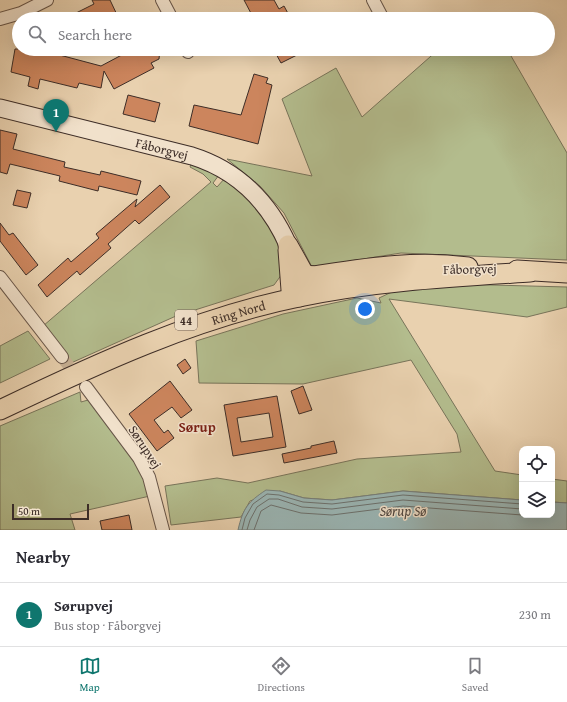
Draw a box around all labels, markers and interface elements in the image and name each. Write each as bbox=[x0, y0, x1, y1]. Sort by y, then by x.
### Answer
search box bbox=[12, 12, 555, 56]
icon: search bbox=[26, 23, 48, 45]
text: Search here bbox=[58, 24, 132, 45]
pin: 1 bbox=[43, 99, 69, 132]
street label: Fåborgvej bbox=[134, 133, 190, 164]
street label: Fåborgvej bbox=[443, 259, 497, 279]
street label: Ring Nord bbox=[209, 296, 267, 329]
your location bbox=[355, 299, 375, 319]
road number: 44 bbox=[175, 310, 197, 330]
district label: Sørup bbox=[178, 417, 216, 437]
street label: Sørupvej bbox=[124, 422, 166, 472]
map controls bbox=[519, 446, 555, 518]
button: locate bbox=[519, 446, 555, 482]
button: layers bbox=[519, 482, 555, 518]
water label: Sørup Sø bbox=[380, 501, 427, 521]
scale bar bbox=[12, 502, 89, 521]
text: 50 m bbox=[18, 503, 40, 519]
text: Nearby bbox=[16, 544, 70, 569]
text: Sørupvej bbox=[54, 595, 113, 616]
text: 1 bbox=[26, 605, 32, 624]
text: 230 m bbox=[519, 605, 551, 624]
text: Bus stop · Fåborgvej bbox=[54, 616, 161, 635]
tab: Map bbox=[79, 655, 101, 695]
tab: Directions bbox=[258, 655, 305, 695]
tab: Saved bbox=[462, 655, 488, 695]

